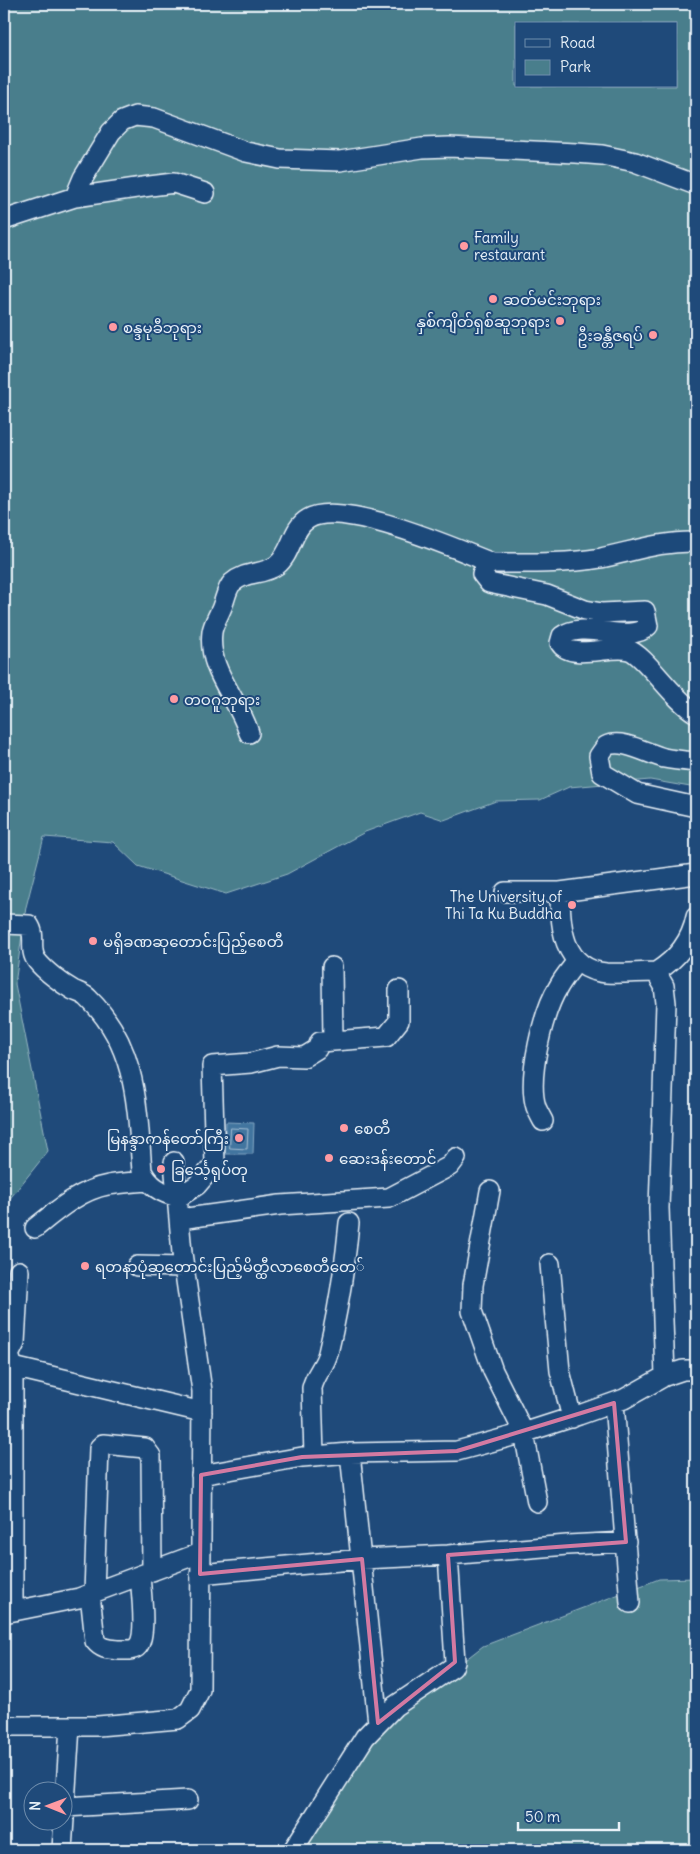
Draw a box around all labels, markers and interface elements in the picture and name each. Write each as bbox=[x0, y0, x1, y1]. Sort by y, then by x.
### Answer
legend bbox=[515, 22, 678, 88]
text: Road bbox=[560, 33, 595, 52]
text: Park bbox=[560, 57, 591, 76]
place label: Family restaurant bbox=[474, 228, 545, 264]
marker: Family restaurant bbox=[458, 240, 470, 252]
place label: ဆတ်မင်းဘုရား bbox=[503, 290, 601, 312]
marker: ဆတ်မင်းဘုရား bbox=[487, 293, 499, 305]
place label: နှစ်ကျိတ်ရှစ်ဆူဘုရား bbox=[416, 312, 550, 334]
marker: နှစ်ကျိတ်ရှစ်ဆူဘုရား bbox=[554, 315, 566, 327]
place label: စန္ဒမုခီဘုရား bbox=[123, 318, 202, 340]
marker: စန္ဒမုခီဘုရား bbox=[107, 321, 119, 333]
place label: ဦးခန္တီဇရပ် bbox=[578, 326, 643, 348]
marker: ဦးခန္တီဇရပ် bbox=[647, 329, 659, 341]
place label: တဝဂူဘုရား bbox=[184, 690, 260, 712]
marker: တဝဂူဘုရား bbox=[168, 693, 180, 705]
place label: The University of Thi Ta Ku Buddha bbox=[445, 887, 563, 923]
marker: The University of Thi Ta Ku Buddha bbox=[566, 899, 578, 911]
place label: မရှိခဏဆုတောင်းပြည့်စေတီ bbox=[103, 932, 284, 954]
marker: မရှိခဏဆုတောင်းပြည့်စေတီ bbox=[87, 935, 99, 947]
place label: စေတီ bbox=[354, 1119, 390, 1138]
marker: စေတီ bbox=[338, 1122, 350, 1134]
place label: မြနန္ဒာကန်တော်ကြီး bbox=[107, 1129, 229, 1151]
marker: မြနန္ဒာကန်တော်ကြီး bbox=[233, 1132, 245, 1144]
place label: ဆေးဒန်းတောင် bbox=[339, 1149, 436, 1171]
marker: ဆေးဒန်းတောင် bbox=[323, 1152, 335, 1164]
place label: ခြင်္သေ့ရုပ်တု bbox=[171, 1160, 248, 1182]
marker: ခြင်္သေ့ရုပ်တု bbox=[155, 1163, 167, 1175]
place label: ရတနာပုံဆုတောင်းပြည့်မိတ္ထီလာစေတီတေ် bbox=[95, 1257, 365, 1279]
marker: ရတနာပုံဆုတောင်းပြည့်မိတ္ထီလာစေတီတေ် bbox=[79, 1260, 91, 1272]
north arrow bbox=[22, 1782, 72, 1832]
scale bar bbox=[518, 1799, 619, 1831]
text: N bbox=[26, 1801, 44, 1811]
text: 50 m bbox=[525, 1807, 560, 1826]

